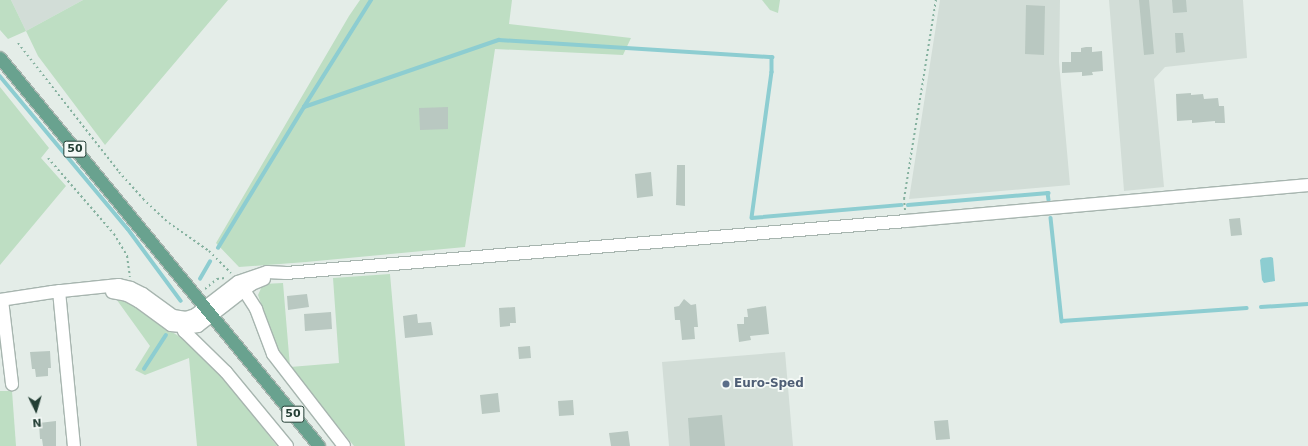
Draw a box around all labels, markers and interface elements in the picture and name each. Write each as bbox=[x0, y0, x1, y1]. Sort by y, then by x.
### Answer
road number: 50 bbox=[63, 140, 87, 158]
place label: Euro-Sped bbox=[734, 377, 804, 391]
marker: Euro-Sped bbox=[721, 379, 731, 389]
north arrow bbox=[16, 390, 56, 430]
road number: 50 bbox=[281, 405, 305, 423]
text: N bbox=[32, 416, 42, 429]

